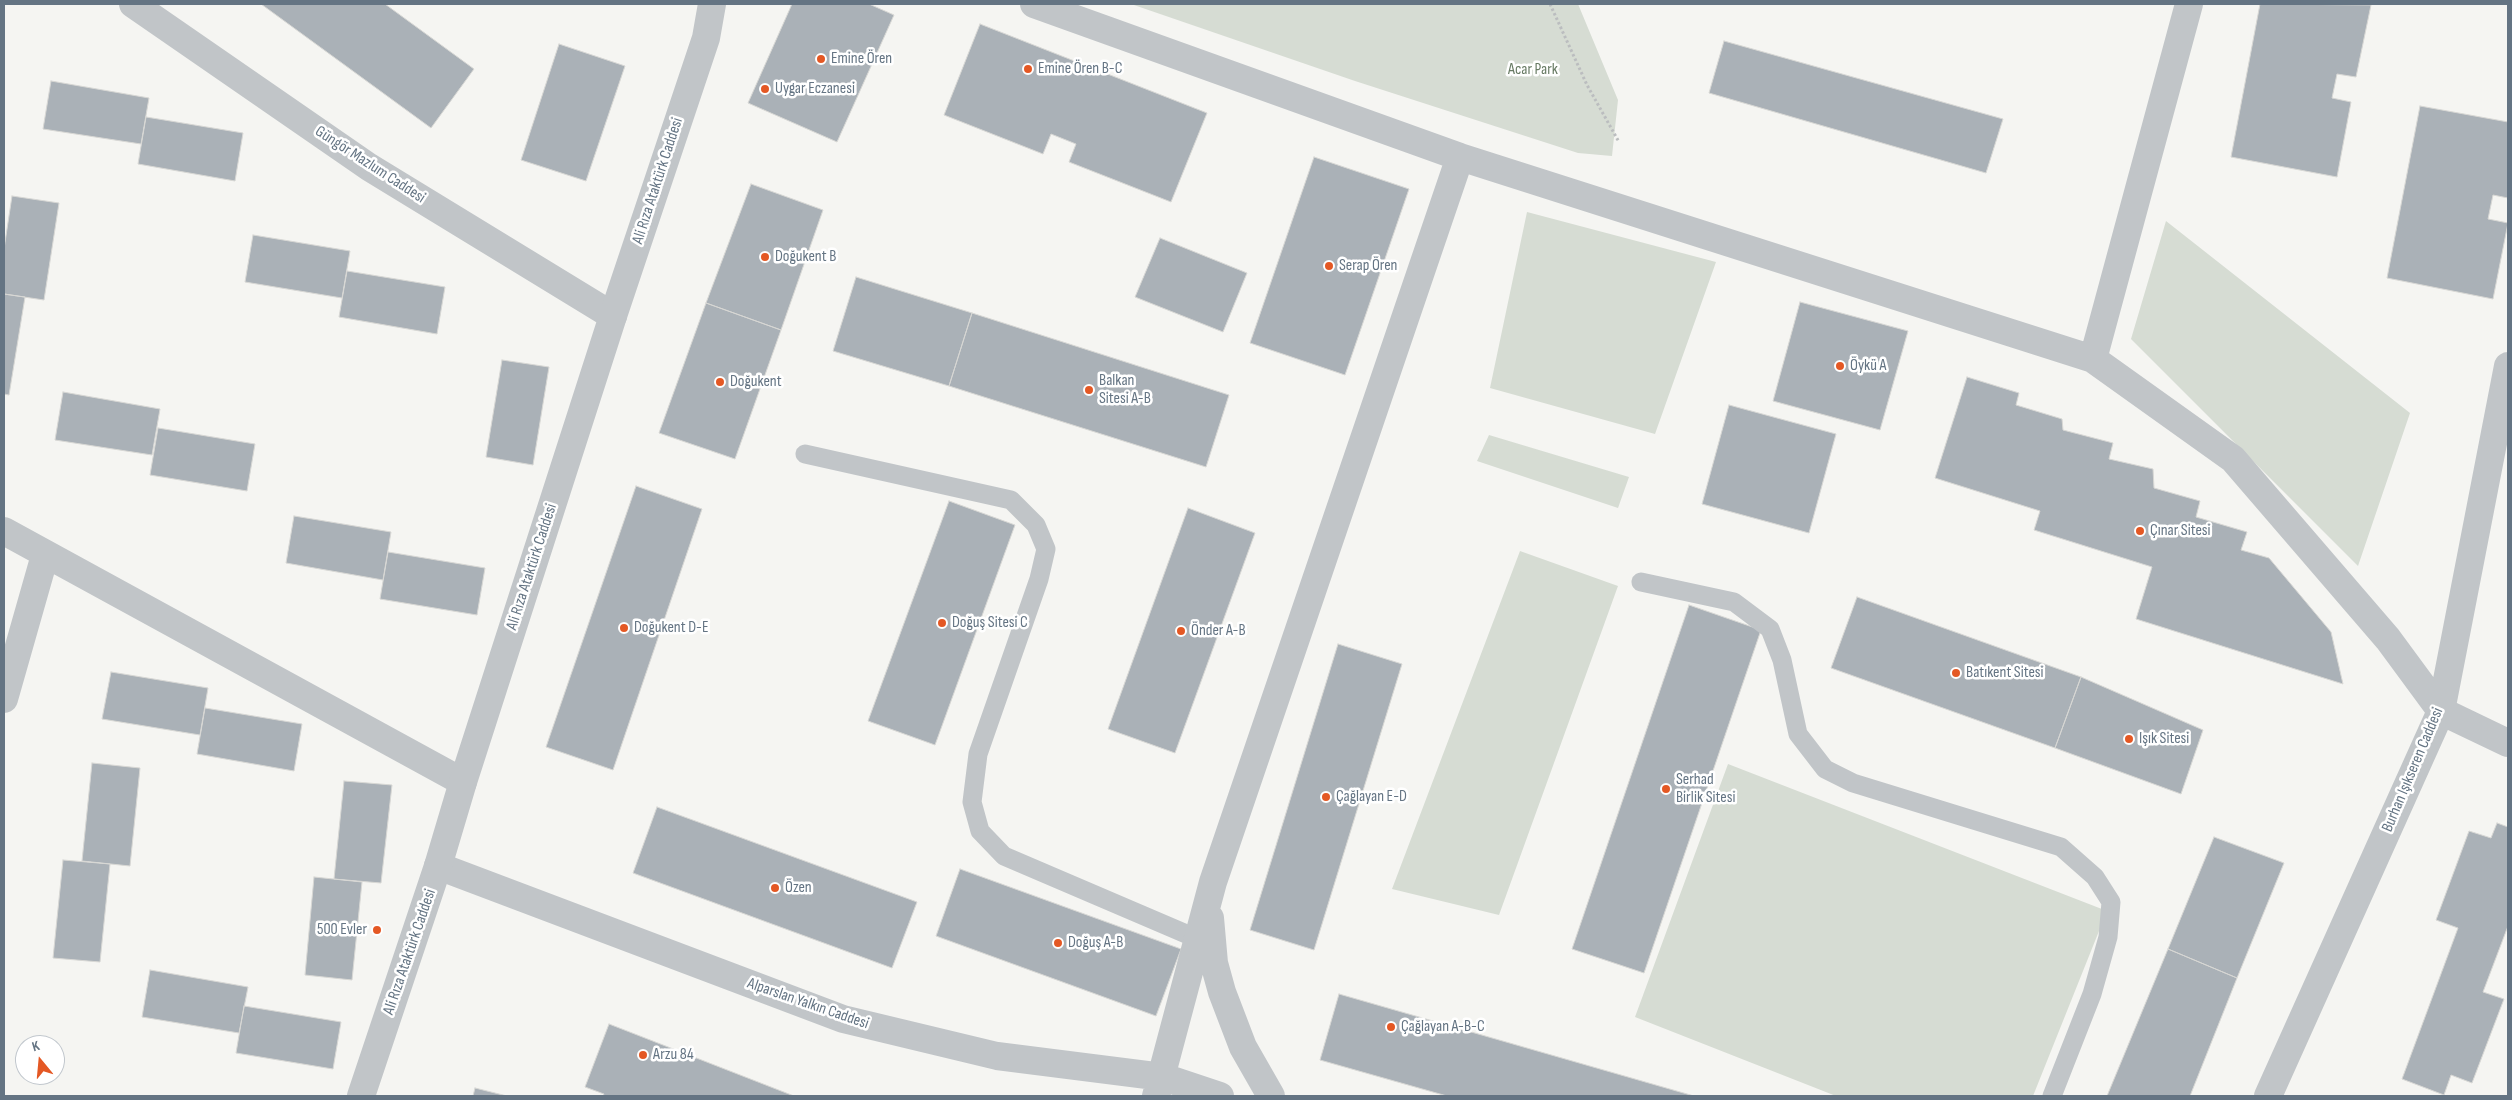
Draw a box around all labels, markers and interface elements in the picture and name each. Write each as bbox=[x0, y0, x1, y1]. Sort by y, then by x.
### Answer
place label: Emine Ören bbox=[831, 49, 892, 69]
marker: Emine Ören bbox=[815, 53, 827, 65]
place label: Emine Ören B-C bbox=[1038, 59, 1122, 79]
park label: Acar Park bbox=[1508, 60, 1558, 80]
marker: Emine Ören B-C bbox=[1022, 63, 1034, 75]
place label: Uygar Eczanesi bbox=[775, 79, 855, 99]
marker: Uygar Eczanesi bbox=[759, 83, 771, 95]
street label: Ali Rıza Ataktürk Caddesi bbox=[629, 115, 687, 247]
street label: Güngör Mazlum Caddesi bbox=[311, 122, 429, 208]
place label: Doğukent B bbox=[775, 247, 836, 267]
marker: Doğukent B bbox=[759, 251, 771, 263]
place label: Serap Ören bbox=[1339, 256, 1397, 276]
marker: Serap Ören bbox=[1323, 260, 1335, 272]
place label: Öykü A bbox=[1850, 356, 1886, 376]
marker: Öykü A bbox=[1834, 360, 1846, 372]
place label: Balkan Sitesi A-B bbox=[1099, 371, 1151, 409]
place label: Doğukent bbox=[730, 372, 782, 392]
marker: Doğukent bbox=[714, 376, 726, 388]
marker: Balkan Sitesi A-B bbox=[1083, 384, 1095, 396]
street label: Ali Rıza Ataktürk Caddesi bbox=[503, 501, 561, 633]
place label: Çınar Sitesi bbox=[2150, 521, 2211, 541]
marker: Çınar Sitesi bbox=[2134, 525, 2146, 537]
place label: Doğuş Sitesi C bbox=[952, 613, 1028, 633]
marker: Doğuş Sitesi C bbox=[936, 617, 948, 629]
place label: Doğukent D-E bbox=[634, 618, 709, 638]
place label: Önder A-B bbox=[1191, 621, 1246, 641]
marker: Doğukent D-E bbox=[618, 622, 630, 634]
marker: Önder A-B bbox=[1175, 625, 1187, 637]
place label: Batıkent Sitesi bbox=[1966, 663, 2044, 683]
marker: Batıkent Sitesi bbox=[1950, 667, 1962, 679]
street label: Burhan Işıkseren Caddesi bbox=[2378, 705, 2448, 835]
place label: Işık Sitesi bbox=[2139, 729, 2189, 749]
marker: Işık Sitesi bbox=[2123, 733, 2135, 745]
place label: Serhad Birlik Sitesi bbox=[1676, 770, 1735, 808]
marker: Serhad Birlik Sitesi bbox=[1660, 783, 1672, 795]
place label: Çağlayan E-D bbox=[1336, 787, 1407, 807]
marker: Çağlayan E-D bbox=[1320, 791, 1332, 803]
place label: Özen bbox=[785, 878, 812, 898]
marker: Özen bbox=[769, 882, 781, 894]
street label: Ali Rıza Ataktürk Caddesi bbox=[379, 887, 441, 1017]
place label: 500 Evler bbox=[317, 920, 367, 940]
marker: 500 Evler bbox=[371, 924, 383, 936]
place label: Doğuş A-B bbox=[1068, 933, 1123, 953]
marker: Doğuş A-B bbox=[1052, 937, 1064, 949]
street label: Alparslan Yalkın Caddesi bbox=[745, 974, 871, 1034]
place label: Çağlayan A-B-C bbox=[1401, 1017, 1485, 1037]
marker: Çağlayan A-B-C bbox=[1385, 1021, 1397, 1033]
north arrow bbox=[15, 1035, 65, 1085]
text: K bbox=[30, 1037, 42, 1055]
place label: Arzu 84 bbox=[653, 1045, 694, 1065]
marker: Arzu 84 bbox=[637, 1049, 649, 1061]

